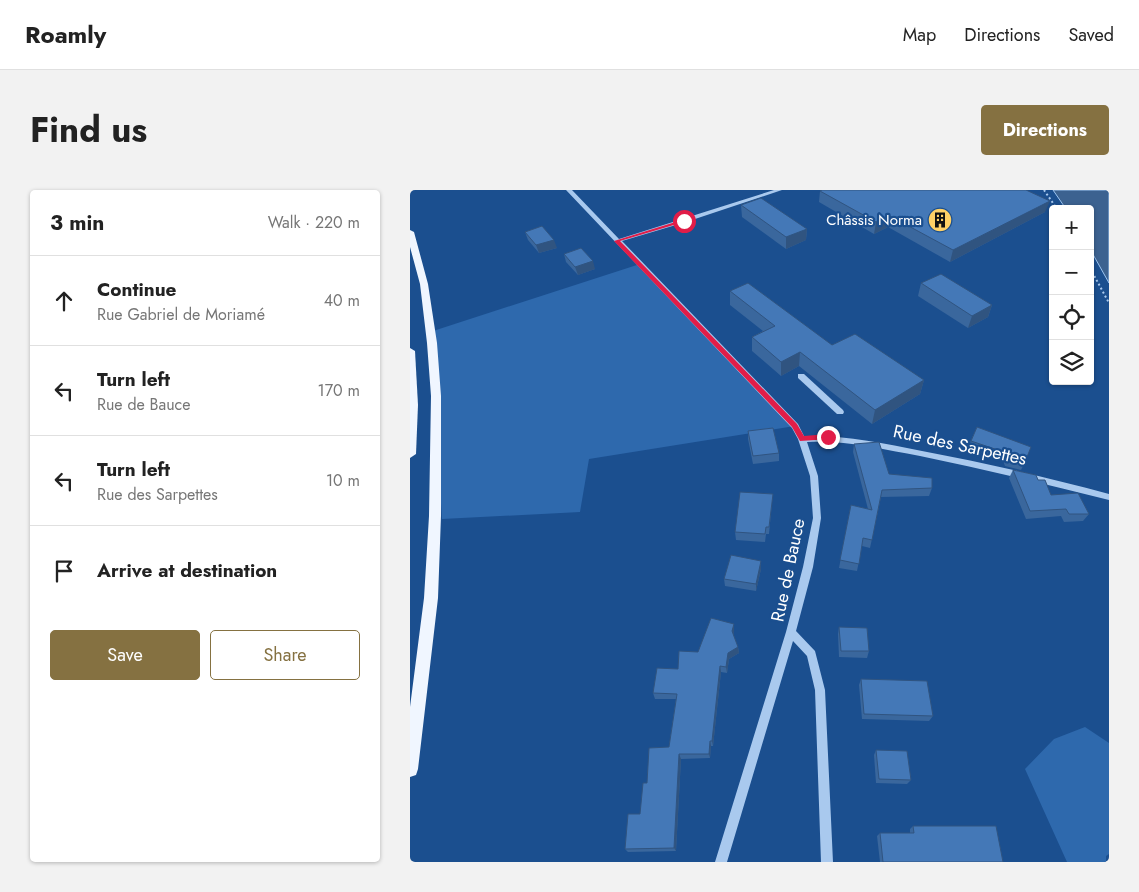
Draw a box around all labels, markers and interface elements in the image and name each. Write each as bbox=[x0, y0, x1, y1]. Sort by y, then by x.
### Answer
text: Roamly bbox=[25, 17, 106, 52]
text: Map bbox=[903, 22, 936, 48]
text: Directions bbox=[964, 22, 1040, 48]
text: Saved bbox=[1068, 22, 1114, 48]
text: Find us bbox=[30, 105, 147, 155]
button: Directions bbox=[981, 105, 1109, 155]
map controls bbox=[1049, 205, 1094, 385]
button: + bbox=[1049, 205, 1094, 250]
building icon: Châssis Norma bbox=[927, 207, 953, 233]
text: 3 min bbox=[50, 208, 104, 238]
place label: Châssis Norma bbox=[826, 209, 922, 231]
route start bbox=[673, 210, 696, 233]
text: Walk · 220 m bbox=[268, 211, 360, 234]
button: − bbox=[1049, 250, 1094, 295]
text: Continue bbox=[97, 276, 176, 303]
icon: ahead bbox=[50, 287, 78, 315]
text: 40 m bbox=[324, 289, 360, 312]
button: locate bbox=[1049, 295, 1094, 340]
text: Rue Gabriel de Moriamé bbox=[97, 303, 265, 326]
button: layers bbox=[1049, 340, 1094, 385]
text: Turn left bbox=[97, 366, 170, 393]
icon: left bbox=[50, 377, 78, 405]
text: 170 m bbox=[318, 379, 360, 402]
text: Rue de Bauce bbox=[97, 393, 190, 416]
street label: Rue des Sarpettes bbox=[891, 418, 1029, 472]
route end bbox=[817, 426, 840, 449]
text: Turn left bbox=[97, 456, 170, 483]
icon: left bbox=[50, 467, 78, 495]
text: 10 m bbox=[326, 469, 360, 492]
text: Rue des Sarpettes bbox=[97, 483, 218, 506]
street label: Rue de Bauce bbox=[764, 516, 812, 624]
icon: arrive bbox=[50, 557, 78, 585]
text: Arrive at destination bbox=[97, 557, 277, 584]
button: Save bbox=[50, 630, 200, 680]
button: Share bbox=[210, 630, 360, 680]

